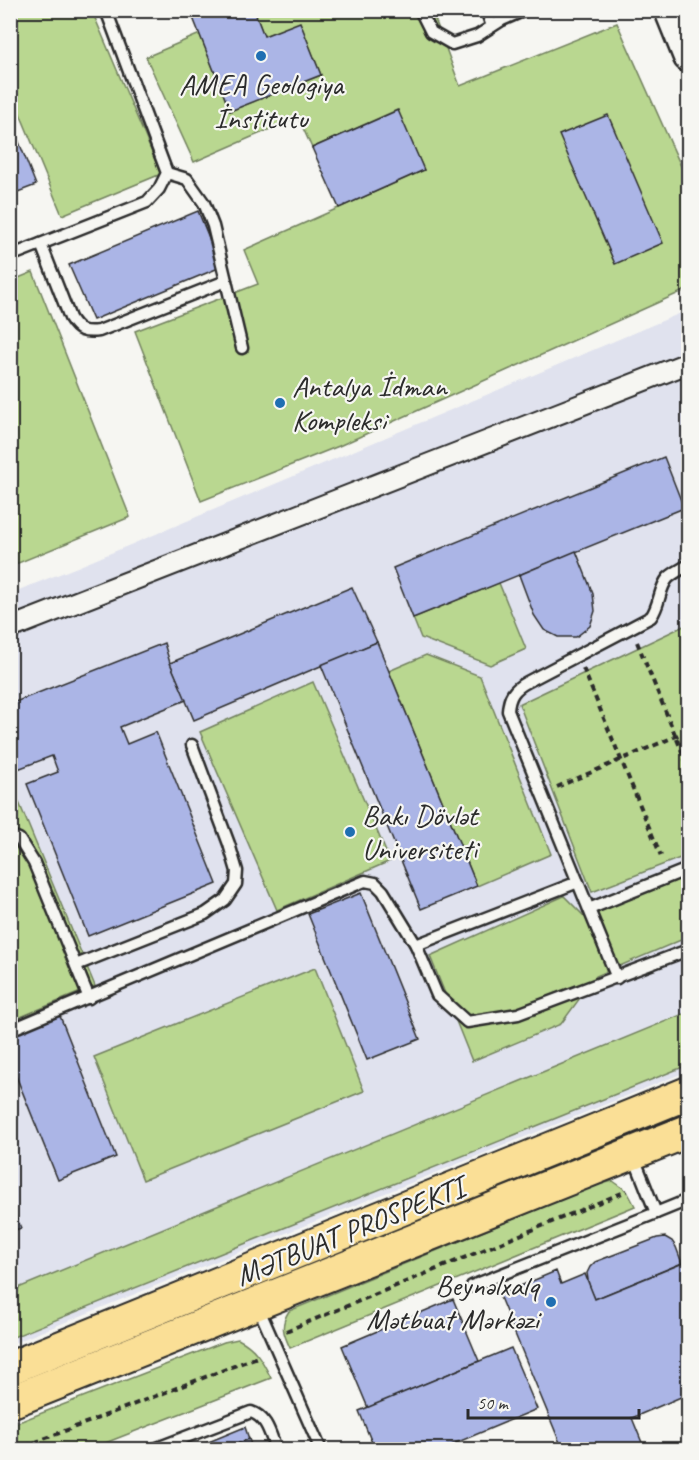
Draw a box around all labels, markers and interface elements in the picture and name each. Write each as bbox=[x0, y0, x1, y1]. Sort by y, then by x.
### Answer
marker: AMEA Geologiya İnstitutu bbox=[254, 49, 268, 63]
place label: AMEA Geologiya İnstitutu bbox=[179, 65, 345, 137]
place label: Antalya İdman Kompleksi bbox=[292, 367, 448, 439]
marker: Antalya İdman Kompleksi bbox=[273, 396, 287, 410]
place label: Bakı Dövlət Universiteti bbox=[362, 796, 480, 868]
marker: Bakı Dövlət Universiteti bbox=[343, 825, 357, 839]
street label: MƏTBUAT PROSPEKTI bbox=[230, 1166, 476, 1294]
place label: Beynəlxalq Mətbuat Mərkəzi bbox=[366, 1266, 542, 1338]
marker: Beynəlxalq Mətbuat Mərkəzi bbox=[544, 1295, 558, 1309]
scale bar bbox=[468, 1382, 639, 1420]
text: 50 m bbox=[477, 1392, 510, 1414]

